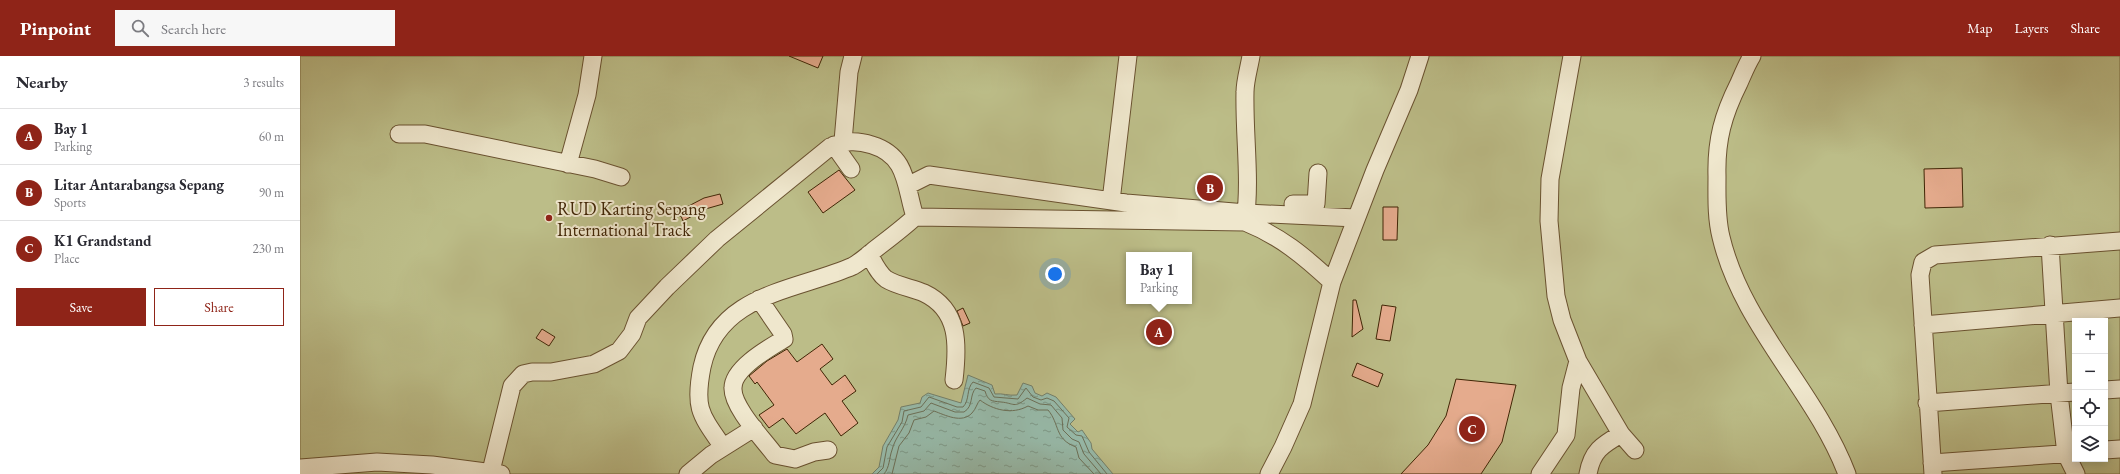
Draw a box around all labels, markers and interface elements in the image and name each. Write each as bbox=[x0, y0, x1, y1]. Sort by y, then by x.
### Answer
search box bbox=[115, 10, 395, 46]
text: Pinpoint bbox=[20, 16, 91, 41]
icon: search bbox=[129, 17, 151, 39]
text: Search here bbox=[161, 19, 226, 38]
text: Map bbox=[1967, 19, 1992, 37]
text: Layers bbox=[2014, 19, 2049, 37]
text: Share bbox=[2071, 19, 2100, 37]
text: Nearby bbox=[16, 71, 68, 93]
text: 3 results bbox=[243, 74, 284, 91]
text: Bay 1 bbox=[54, 119, 88, 138]
text: A bbox=[24, 128, 34, 145]
text: 60 m bbox=[259, 128, 284, 145]
text: Parking bbox=[54, 138, 92, 155]
pin: B bbox=[1197, 173, 1223, 203]
text: Litar Antarabangsa Sepang bbox=[54, 175, 224, 194]
text: B bbox=[25, 184, 33, 201]
text: 90 m bbox=[259, 184, 284, 201]
text: Sports bbox=[54, 194, 86, 211]
place label: RUD Karting Sepang International Track bbox=[557, 197, 706, 241]
marker: RUD Karting Sepang International Track bbox=[544, 213, 554, 223]
text: K1 Grandstand bbox=[54, 231, 151, 250]
text: C bbox=[24, 240, 34, 257]
text: 230 m bbox=[253, 240, 284, 257]
text: Place bbox=[54, 250, 80, 267]
popup bbox=[1126, 252, 1192, 304]
text: Bay 1 bbox=[1140, 260, 1174, 279]
your location bbox=[1045, 264, 1065, 284]
text: Parking bbox=[1140, 279, 1178, 296]
button: Save bbox=[16, 288, 146, 326]
button: Share bbox=[154, 288, 284, 326]
pin: A bbox=[1146, 317, 1172, 347]
map controls bbox=[2072, 318, 2108, 462]
button: + bbox=[2072, 318, 2108, 354]
button: − bbox=[2072, 354, 2108, 390]
button: locate bbox=[2072, 390, 2108, 426]
pin: C bbox=[1459, 414, 1485, 444]
button: layers bbox=[2072, 426, 2108, 462]

